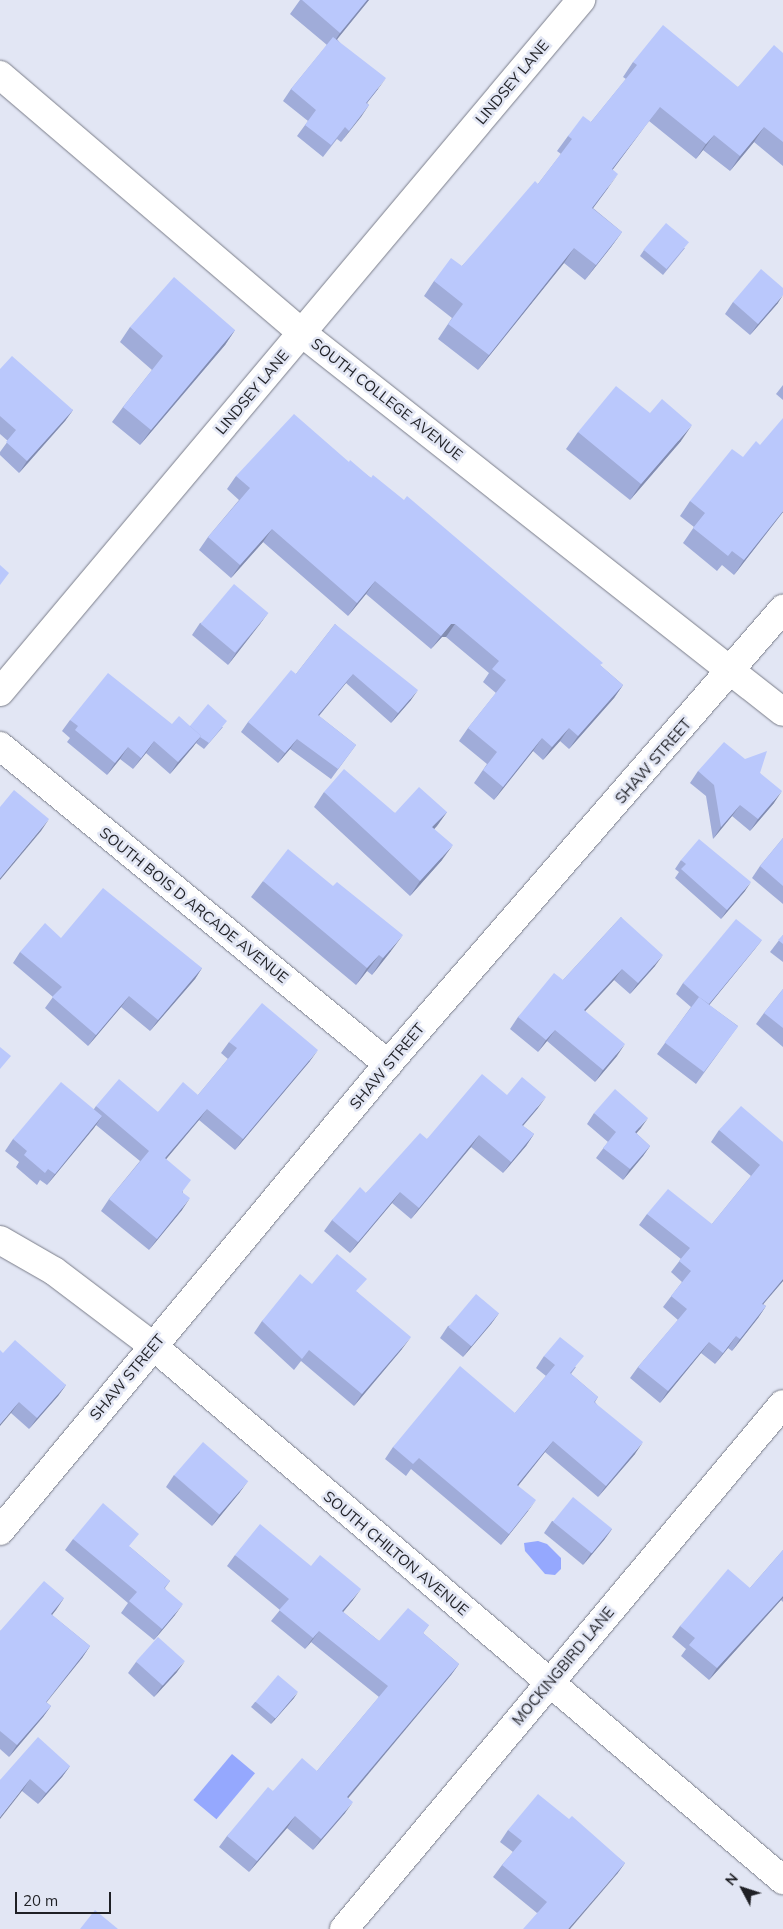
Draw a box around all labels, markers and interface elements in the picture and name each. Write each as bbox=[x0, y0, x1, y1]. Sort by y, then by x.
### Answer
street label: LINDSEY LANE bbox=[472, 36, 552, 128]
street label: SOUTH COLLEGE AVENUE bbox=[308, 334, 466, 464]
street label: LINDSEY LANE bbox=[212, 346, 292, 438]
street label: SHAW STREET bbox=[611, 715, 695, 807]
street label: SOUTH BOIS D ARCADE AVENUE bbox=[96, 823, 292, 987]
street label: SHAW STREET bbox=[346, 1019, 428, 1113]
street label: SHAW STREET bbox=[86, 1330, 168, 1424]
street label: SOUTH CHILTON AVENUE bbox=[320, 1487, 472, 1619]
street label: MOCKINGBIRD LANE bbox=[508, 1603, 618, 1729]
north arrow bbox=[718, 1864, 768, 1914]
text: N bbox=[721, 1870, 742, 1889]
scale bar bbox=[18, 1882, 114, 1914]
text: 20 m bbox=[23, 1891, 58, 1910]

